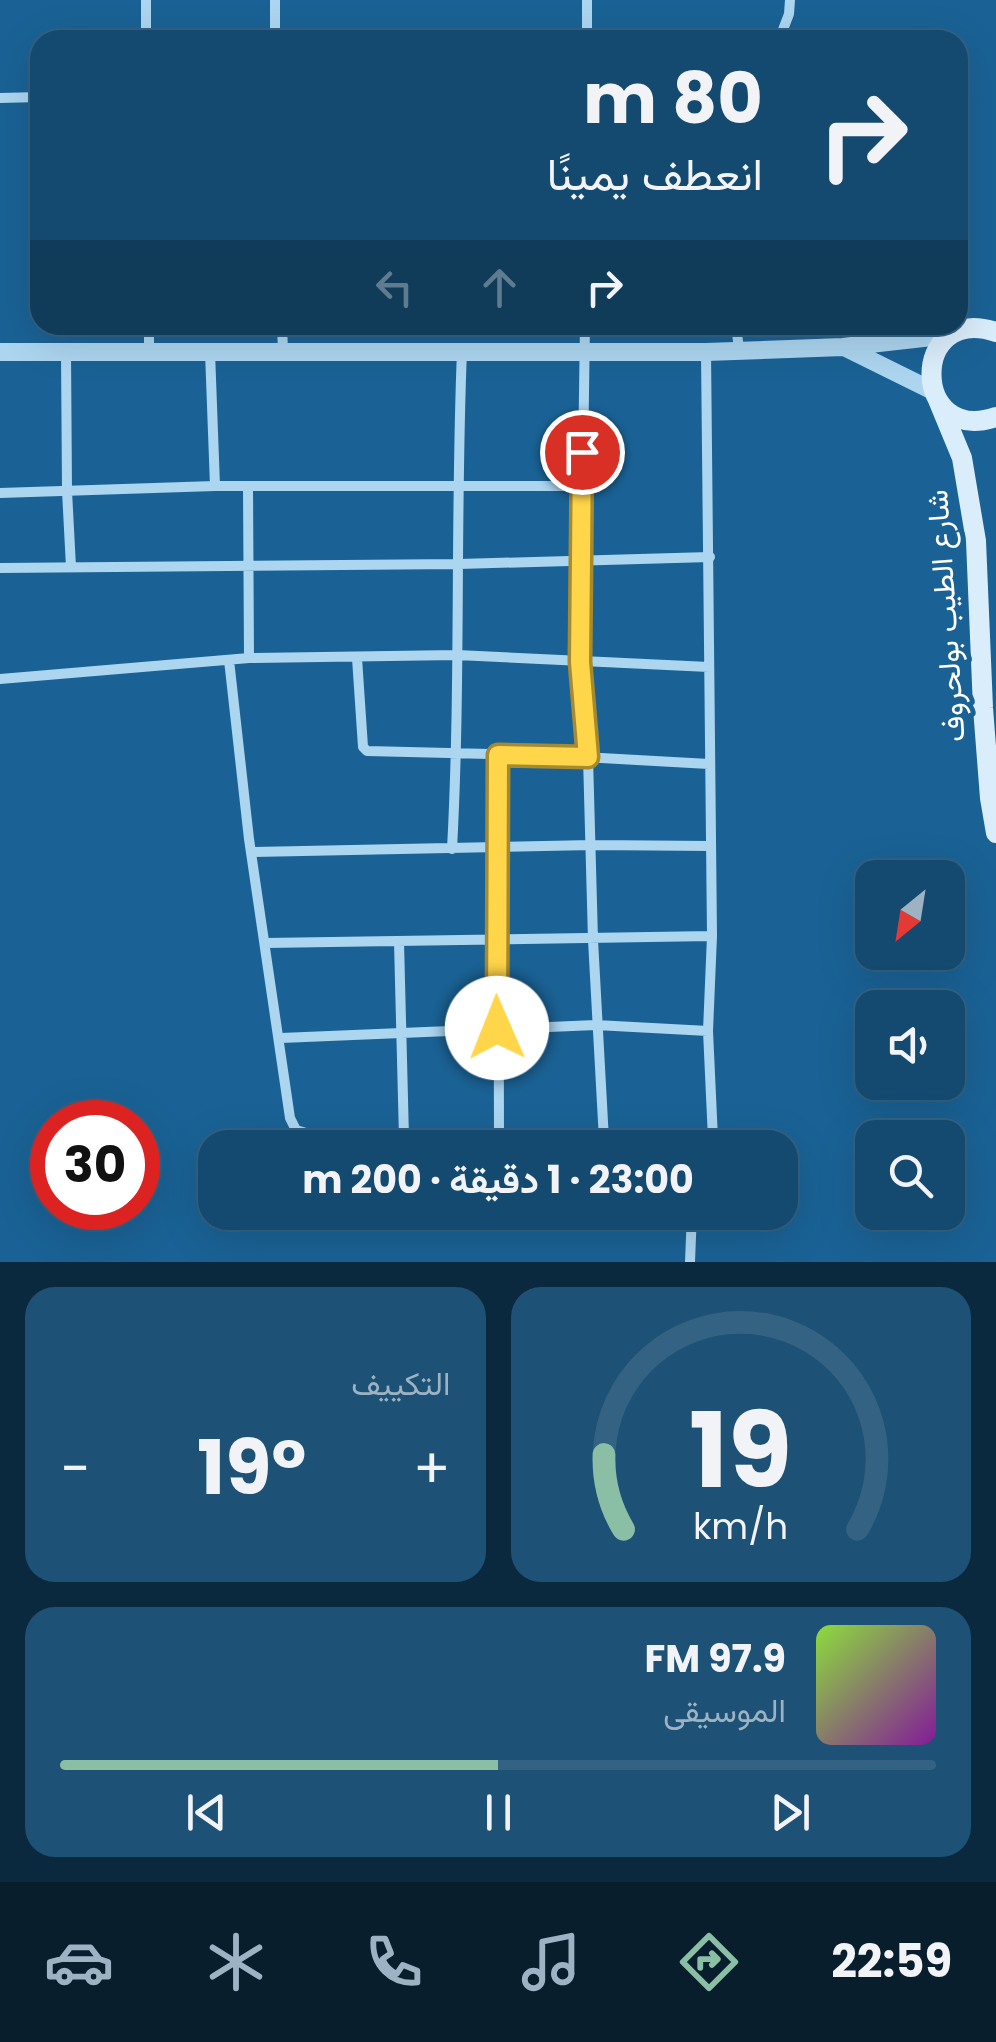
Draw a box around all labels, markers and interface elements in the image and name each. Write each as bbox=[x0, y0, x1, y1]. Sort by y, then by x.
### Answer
text: 80 m bbox=[583, 49, 763, 148]
icon: right bbox=[798, 70, 928, 200]
text: انعطف يمينًا bbox=[547, 143, 763, 206]
icon: left bbox=[367, 260, 422, 315]
icon: ahead bbox=[472, 260, 527, 315]
icon: right bbox=[577, 260, 632, 315]
pin bbox=[540, 410, 625, 495]
icon: arrive bbox=[555, 425, 610, 480]
street label: شارع الطيب بولحروف bbox=[915, 488, 976, 744]
north arrow bbox=[855, 860, 965, 970]
map controls bbox=[855, 860, 965, 1230]
position arrow bbox=[445, 976, 549, 1080]
button: sound bbox=[855, 990, 965, 1100]
speed limit sign: 30 bbox=[30, 1100, 160, 1230]
button: search bbox=[855, 1120, 965, 1230]
text: 23:00 · 1 دقيقة · 200 m bbox=[302, 1153, 694, 1206]
text: التكييف bbox=[351, 1361, 451, 1406]
text: 19 bbox=[689, 1378, 792, 1523]
text: 19° bbox=[197, 1415, 306, 1520]
text: − bbox=[60, 1430, 90, 1507]
text: + bbox=[413, 1430, 450, 1507]
text: km/h bbox=[693, 1501, 788, 1552]
text: 97.9 FM bbox=[644, 1632, 786, 1685]
text: الموسيقى bbox=[663, 1688, 786, 1733]
icon: previous bbox=[179, 1785, 234, 1840]
icon: pause bbox=[471, 1785, 526, 1840]
icon: next bbox=[763, 1785, 818, 1840]
icon: car bbox=[44, 1927, 114, 1997]
icon: climate bbox=[201, 1927, 271, 1997]
icon: phone bbox=[359, 1927, 429, 1997]
icon: music bbox=[516, 1927, 586, 1997]
icon: directions bbox=[674, 1927, 744, 1997]
text: 22:59 bbox=[831, 1930, 952, 1993]

